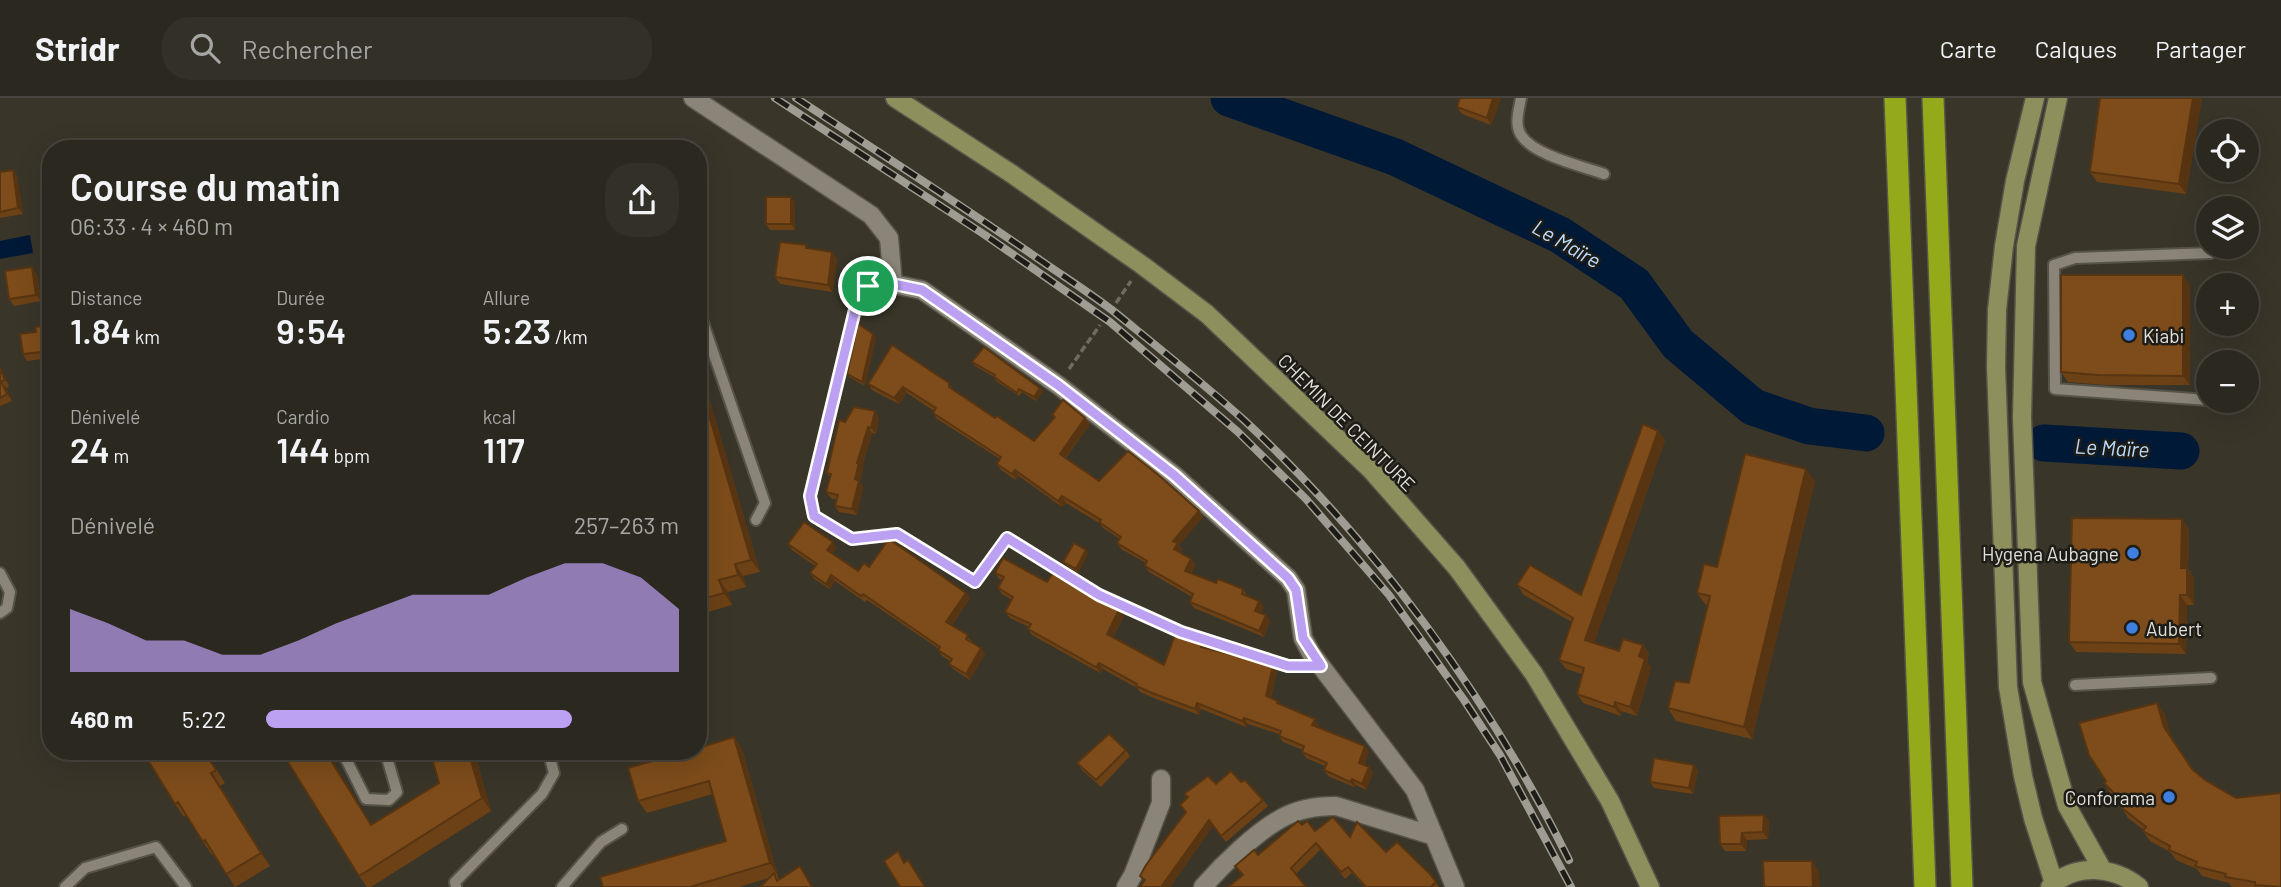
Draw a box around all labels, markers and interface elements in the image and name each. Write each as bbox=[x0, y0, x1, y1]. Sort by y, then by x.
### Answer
search box bbox=[162, 17, 652, 80]
text: Stridr bbox=[35, 28, 120, 68]
icon: search bbox=[186, 29, 224, 67]
text: Rechercher bbox=[242, 33, 372, 64]
text: Carte bbox=[1940, 34, 1997, 63]
text: Calques bbox=[2035, 34, 2117, 63]
text: Partager bbox=[2155, 34, 2246, 63]
map controls bbox=[2196, 119, 2259, 413]
button: locate bbox=[2196, 119, 2259, 182]
text: Course du matin bbox=[70, 163, 341, 209]
button: share bbox=[605, 163, 679, 237]
button: layers bbox=[2196, 196, 2259, 259]
text: 06:33 · 4 × 460 m bbox=[70, 212, 233, 240]
water label: Le Maïre bbox=[1528, 214, 1606, 272]
pin bbox=[838, 256, 898, 316]
icon: arrive bbox=[849, 267, 887, 305]
button: + bbox=[2196, 273, 2259, 336]
text: Distance bbox=[70, 286, 142, 309]
text: Durée bbox=[276, 286, 325, 309]
text: Allure bbox=[483, 286, 530, 309]
text: 1.84 bbox=[70, 309, 131, 351]
text: 9:54 bbox=[276, 309, 346, 351]
text: 5:23 bbox=[483, 309, 551, 351]
place label: Kiabi bbox=[2143, 324, 2184, 347]
text: km bbox=[131, 325, 160, 348]
text: /km bbox=[551, 325, 588, 348]
marker: Kiabi bbox=[2121, 327, 2137, 343]
street label: CHEMIN DE CEINTURE bbox=[1274, 349, 1420, 495]
button: − bbox=[2196, 350, 2259, 413]
text: Dénivelé bbox=[70, 405, 140, 428]
text: Cardio bbox=[276, 405, 330, 428]
text: kcal bbox=[483, 405, 516, 428]
text: 24 bbox=[70, 428, 110, 470]
text: 144 bbox=[276, 428, 330, 470]
text: 117 bbox=[483, 428, 525, 470]
water label: Le Maïre bbox=[2074, 433, 2150, 461]
text: m bbox=[110, 444, 129, 467]
text: bpm bbox=[330, 444, 370, 467]
text: Dénivelé bbox=[70, 511, 155, 539]
text: 257–263 m bbox=[574, 511, 679, 539]
place label: Hygena Aubagne bbox=[1982, 542, 2119, 565]
marker: Hygena Aubagne bbox=[2125, 545, 2141, 561]
place label: Aubert bbox=[2146, 617, 2202, 640]
marker: Aubert bbox=[2124, 620, 2140, 636]
text: 460 m bbox=[70, 705, 133, 733]
text: 5:22 bbox=[182, 705, 226, 733]
place label: Conforama bbox=[2065, 786, 2155, 809]
marker: Conforama bbox=[2161, 789, 2177, 805]

